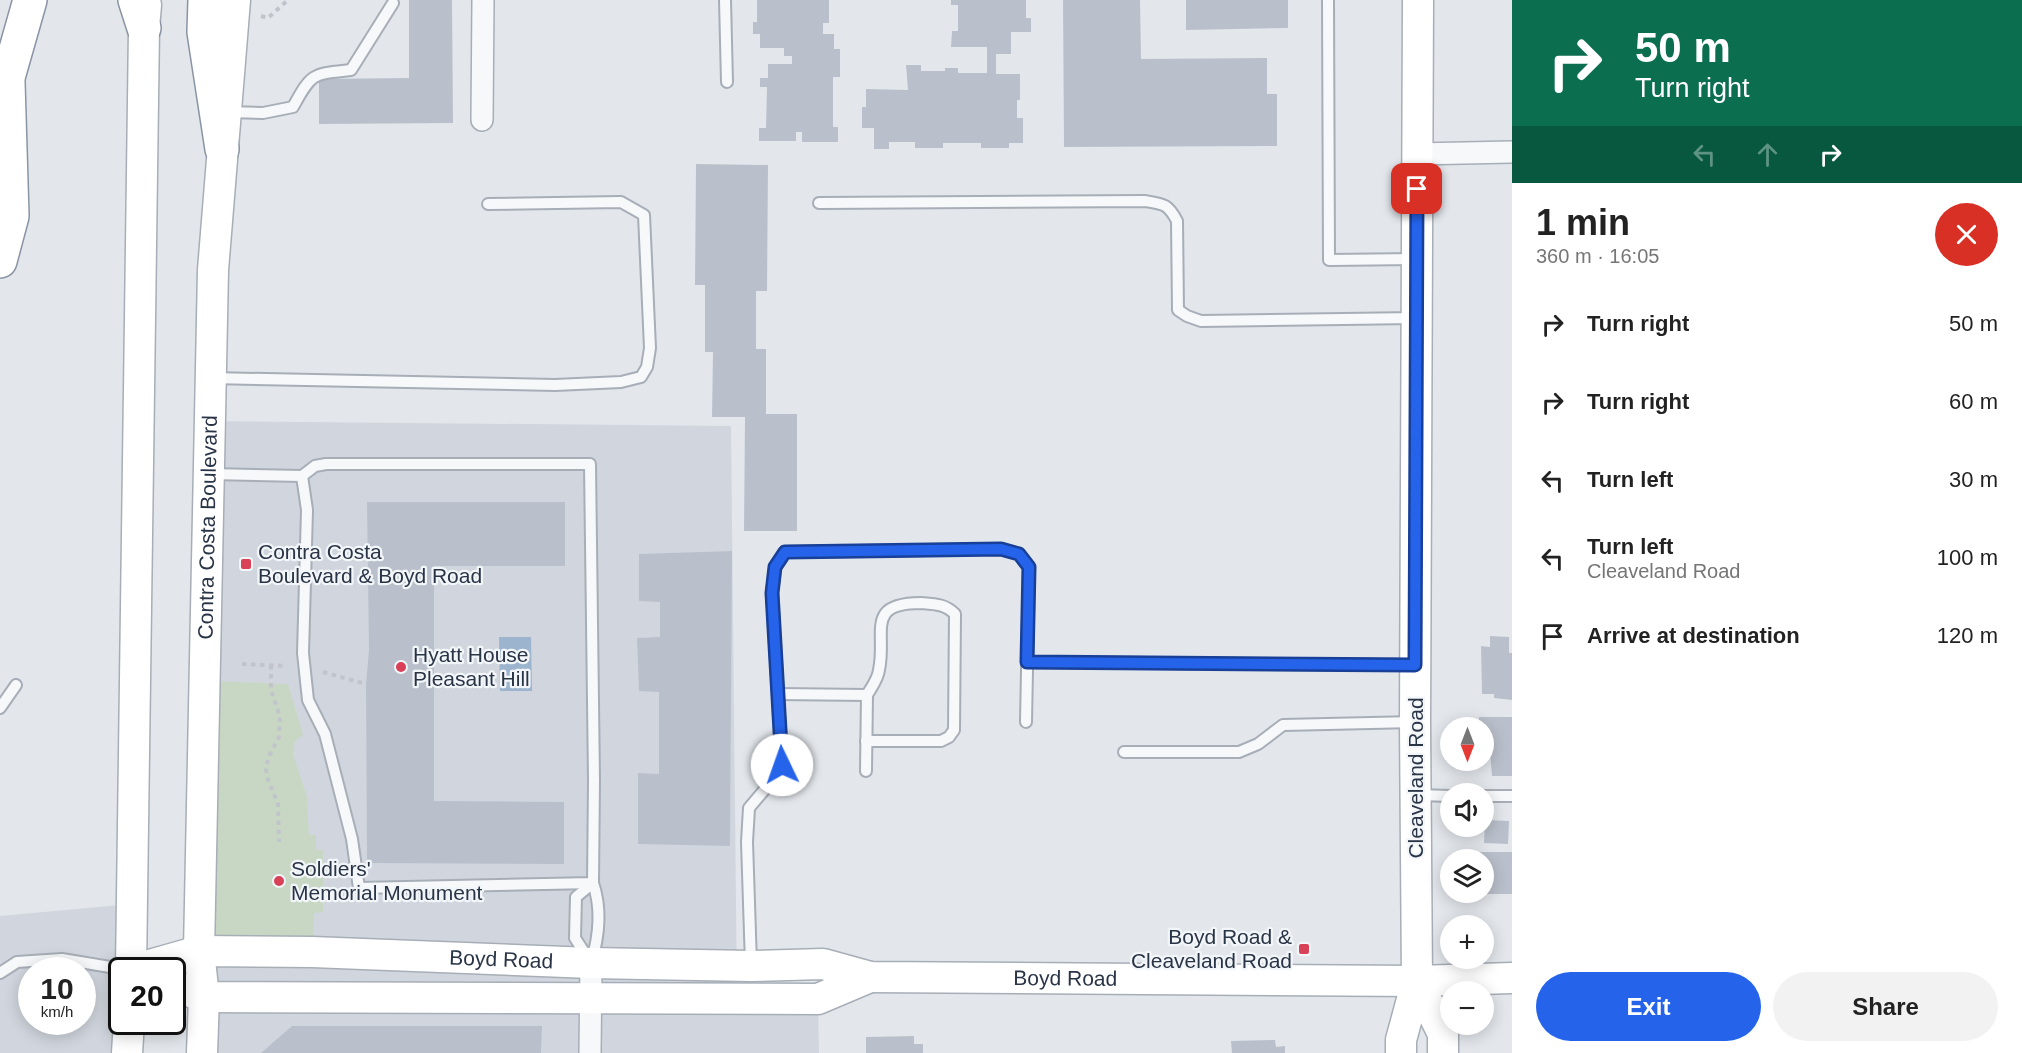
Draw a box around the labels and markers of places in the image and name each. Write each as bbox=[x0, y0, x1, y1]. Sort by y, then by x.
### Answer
pin bbox=[1391, 163, 1442, 214]
place label: Contra Costa Boulevard & Boyd Road bbox=[258, 540, 482, 587]
marker: Contra Costa Boulevard & Boyd Road bbox=[239, 557, 253, 571]
place label: Hyatt House Pleasant Hill bbox=[413, 643, 530, 690]
marker: Hyatt House Pleasant Hill bbox=[394, 660, 408, 674]
place label: Soldiers' Memorial Monument bbox=[291, 857, 483, 904]
marker: Soldiers' Memorial Monument bbox=[272, 874, 286, 888]
place label: Boyd Road & Cleaveland Road bbox=[1131, 925, 1292, 972]
marker: Boyd Road & Cleaveland Road bbox=[1297, 942, 1311, 956]

